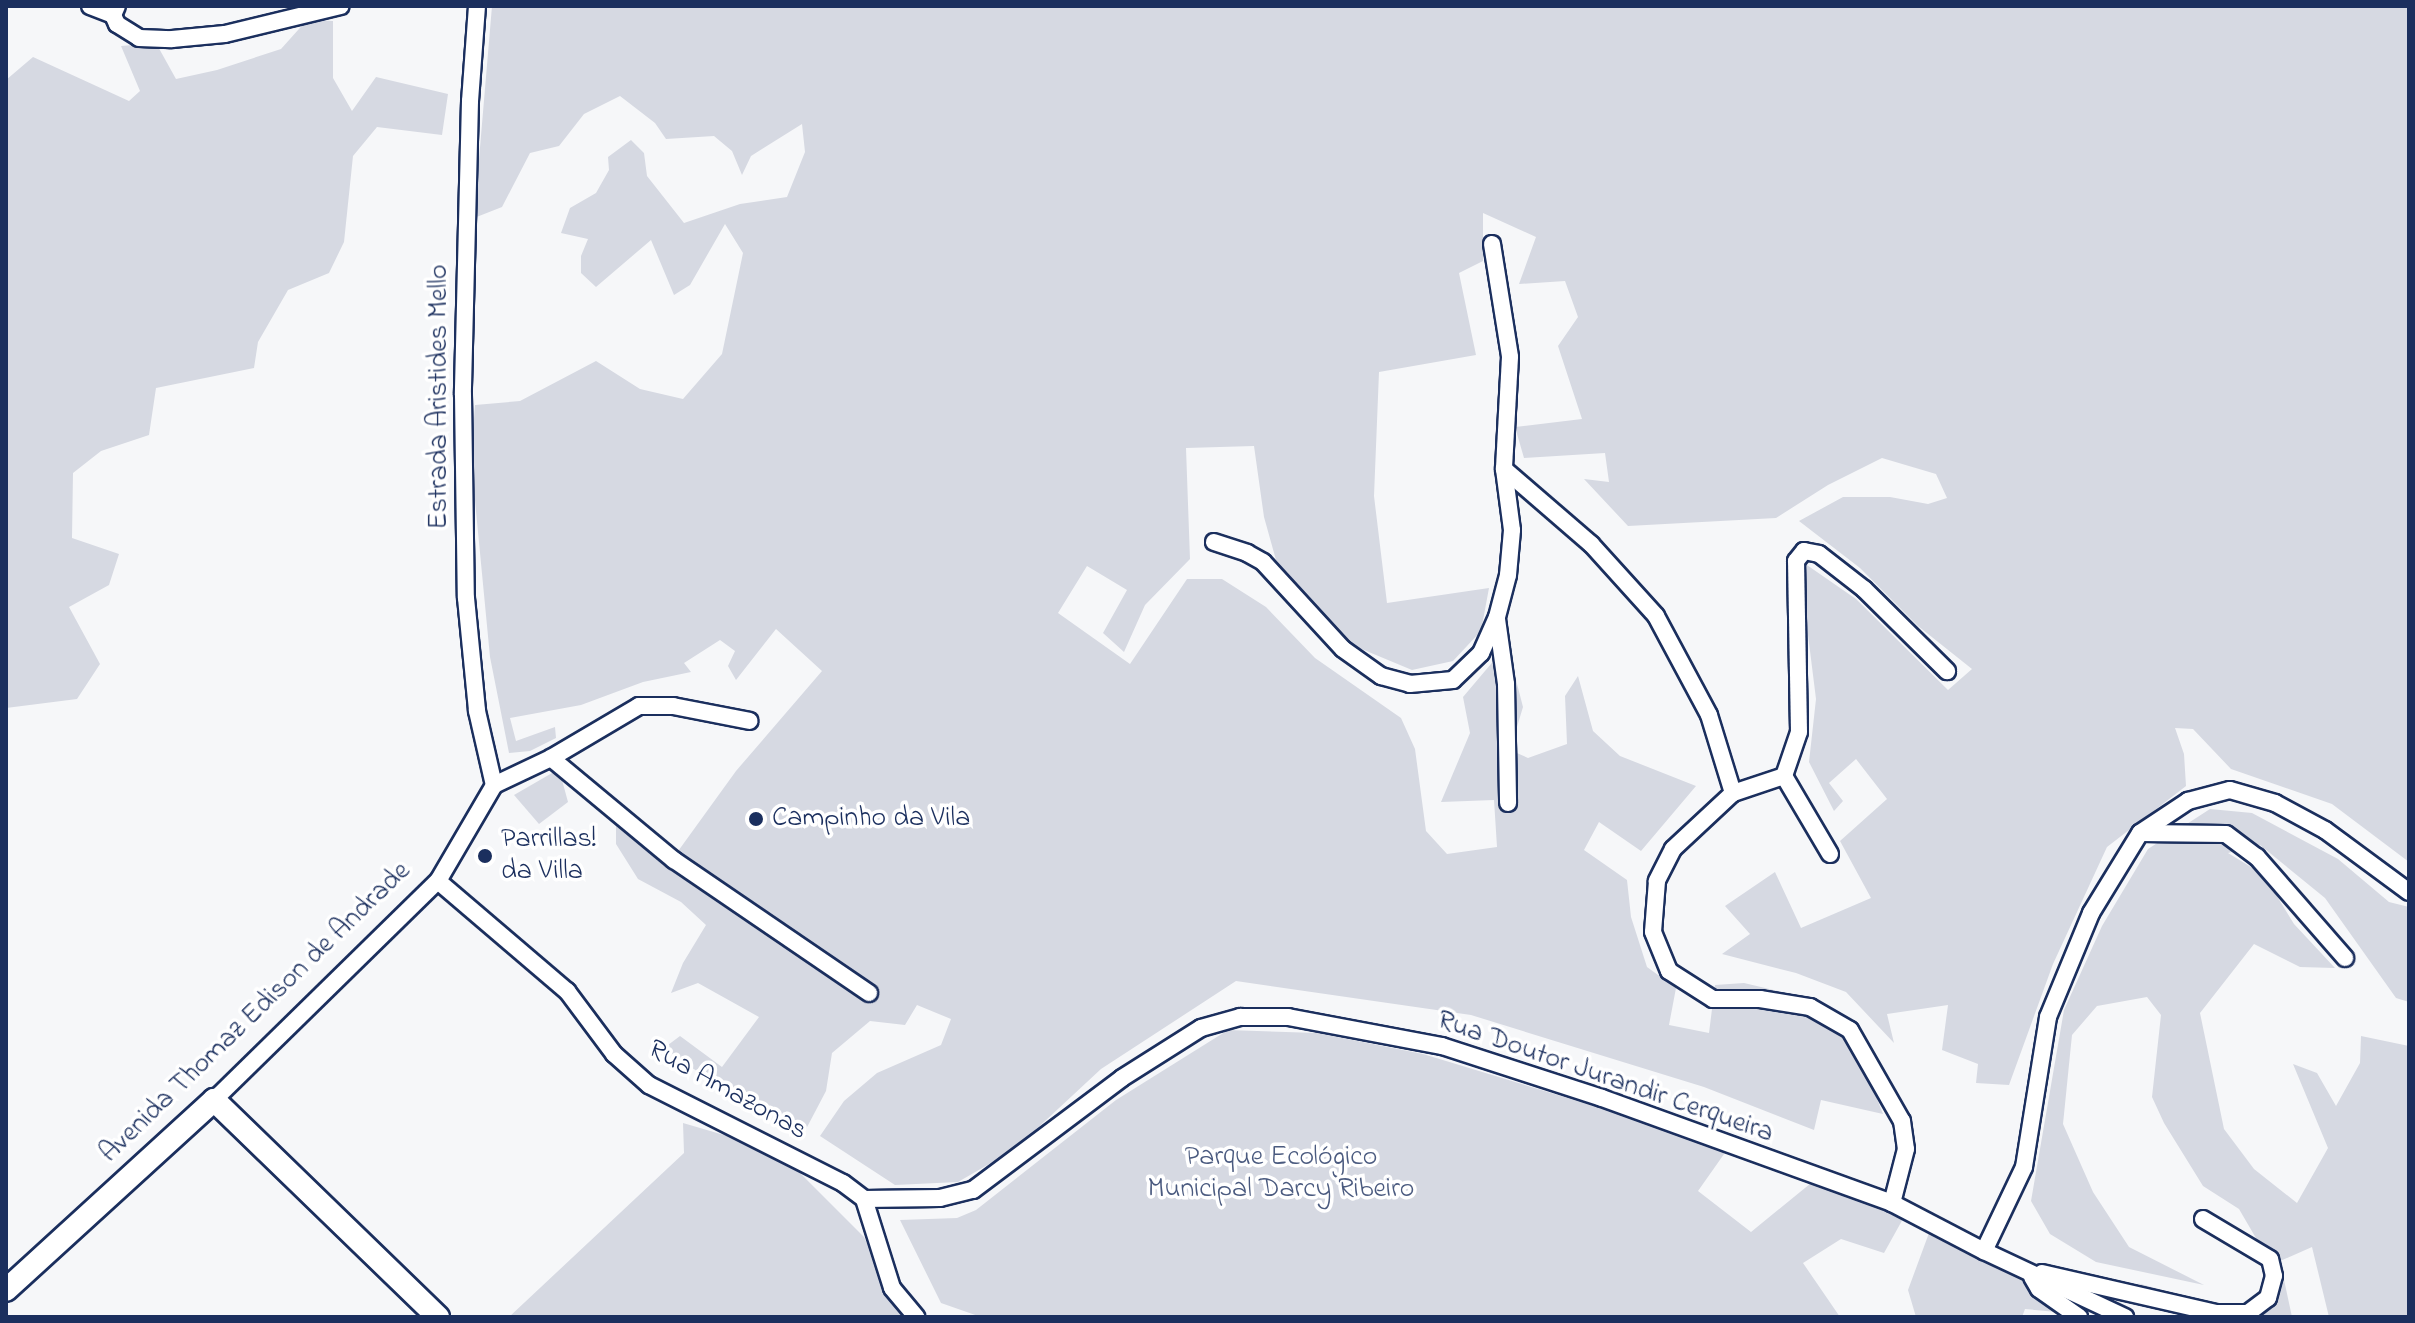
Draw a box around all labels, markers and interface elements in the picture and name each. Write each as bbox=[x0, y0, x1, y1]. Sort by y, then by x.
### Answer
street label: Estrada Aristides Mello bbox=[423, 265, 457, 529]
place label: Campinho da Vila bbox=[772, 802, 970, 836]
marker: Campinho da Vila bbox=[747, 810, 765, 828]
place label: Parrillas! da Villa bbox=[501, 823, 596, 889]
marker: Parrillas! da Villa bbox=[476, 847, 494, 865]
street label: Avenida Thomaz Edison de Andrade bbox=[94, 855, 418, 1171]
street label: Rua Doutor Jurandir Cerqueira bbox=[1432, 1005, 1778, 1151]
street label: Rua Amazonas bbox=[641, 1033, 813, 1149]
park label: Parque Ecológico Municipal Darcy Ribeiro bbox=[1148, 1141, 1414, 1207]

